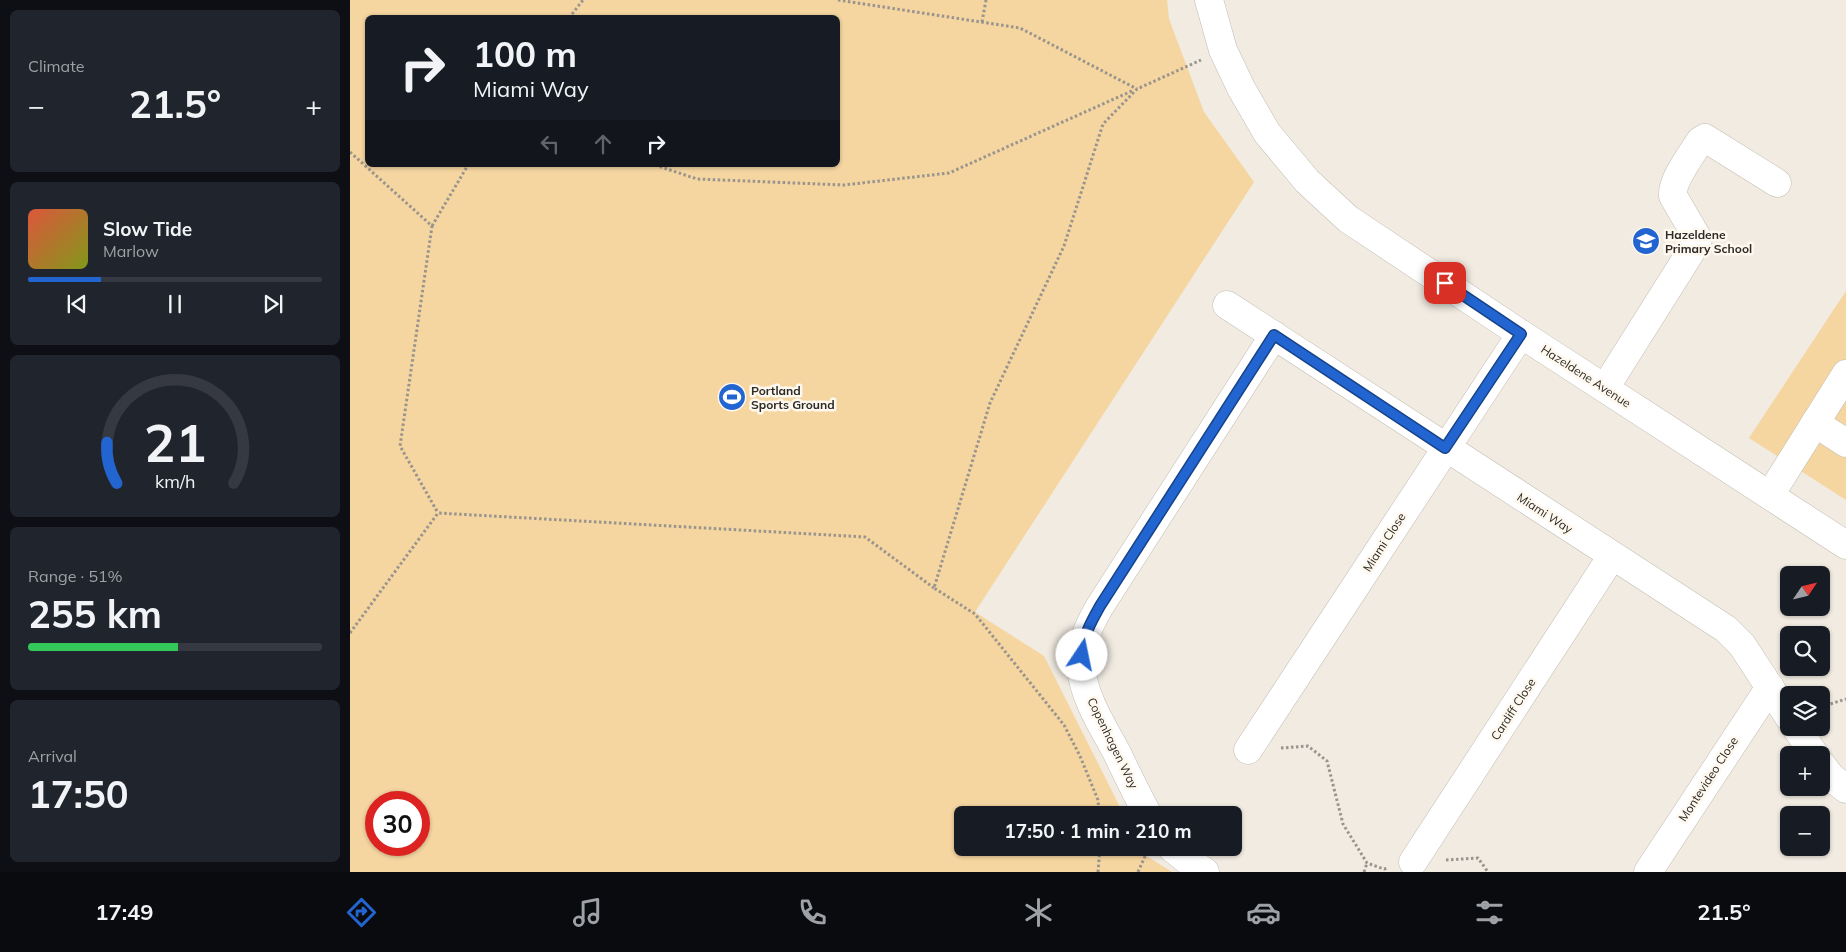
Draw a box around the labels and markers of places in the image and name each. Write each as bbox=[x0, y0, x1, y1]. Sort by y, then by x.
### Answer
school or university icon: Hazeldene Primary School bbox=[1631, 226, 1661, 256]
place label: Hazeldene Primary School bbox=[1665, 227, 1752, 256]
pin bbox=[1424, 262, 1466, 304]
sports icon: Portland Sports Ground bbox=[717, 382, 747, 412]
place label: Portland Sports Ground bbox=[751, 383, 835, 412]

